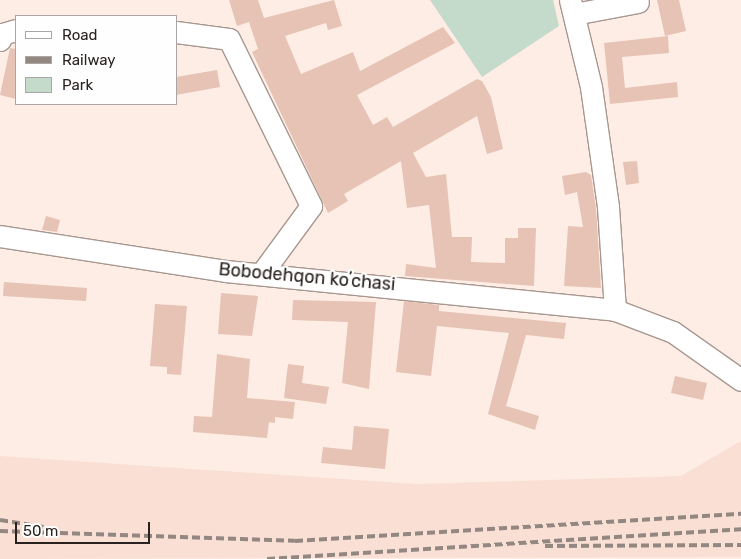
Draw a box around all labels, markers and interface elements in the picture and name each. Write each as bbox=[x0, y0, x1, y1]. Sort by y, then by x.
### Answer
legend bbox=[15, 15, 178, 105]
text: Road bbox=[62, 26, 98, 44]
text: Railway bbox=[62, 51, 116, 69]
text: Park bbox=[62, 76, 93, 94]
street label: Bobodehqon koʼchasi bbox=[218, 259, 396, 295]
scale bar bbox=[18, 512, 152, 544]
text: 50 m bbox=[23, 522, 58, 540]

